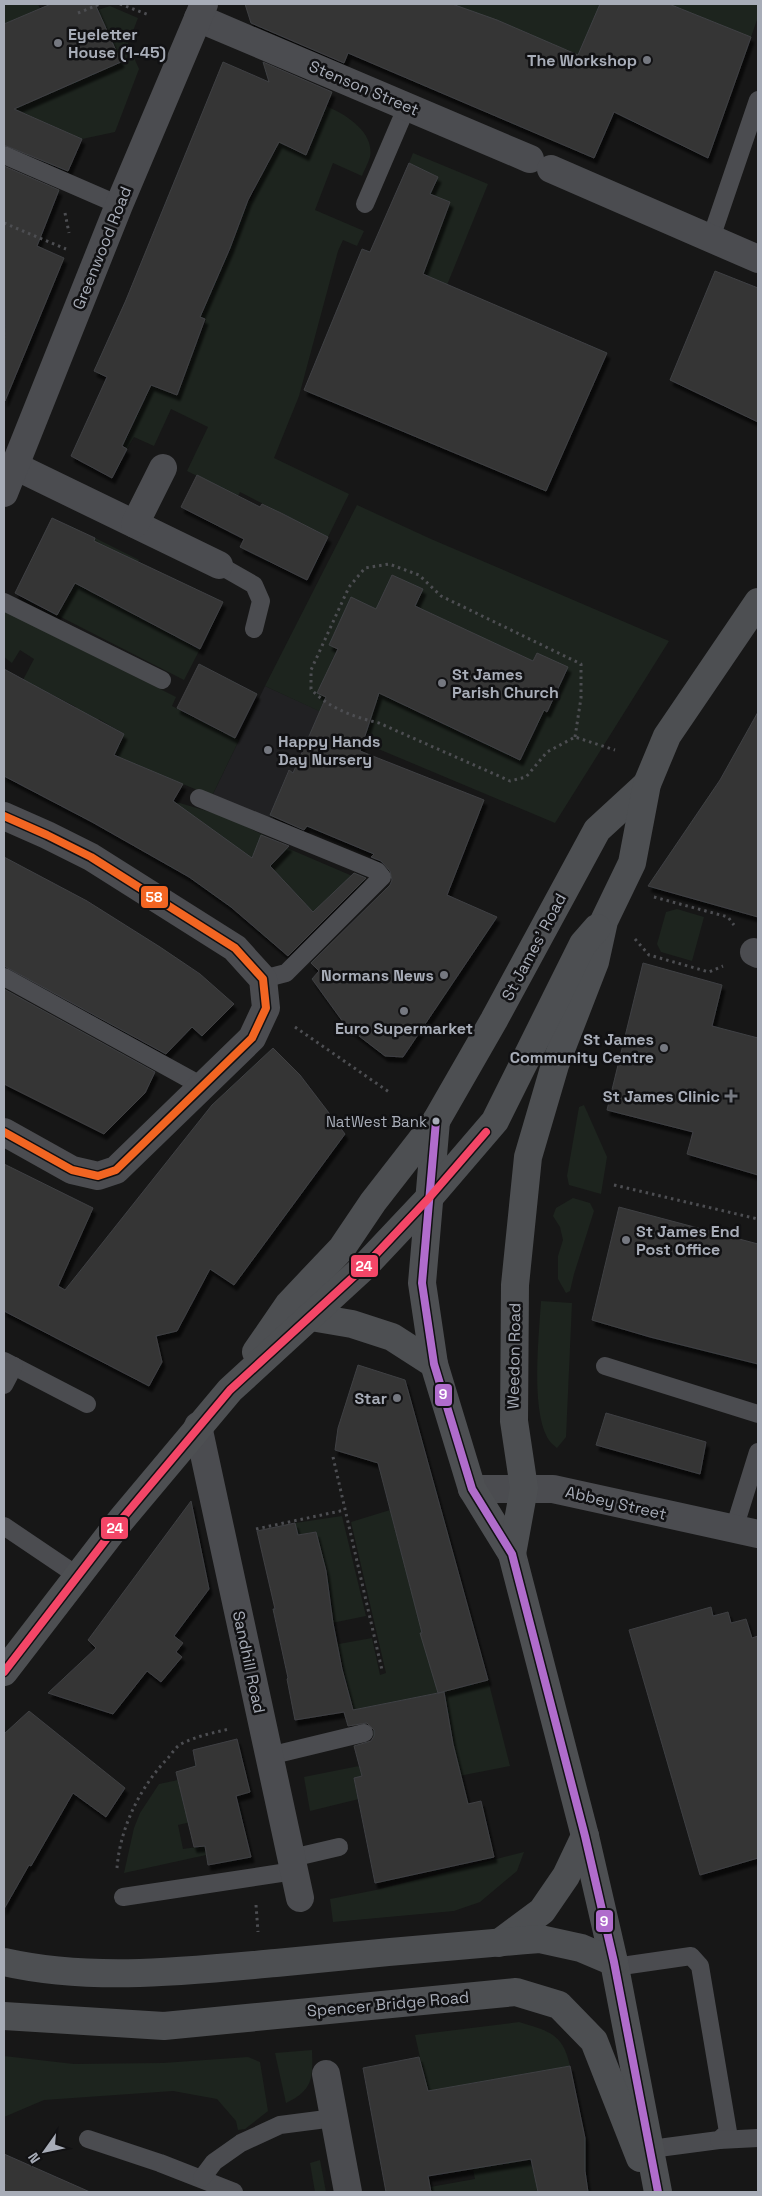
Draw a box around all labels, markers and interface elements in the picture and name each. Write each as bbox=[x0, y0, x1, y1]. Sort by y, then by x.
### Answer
place label: Eyeletter House (1-45) bbox=[68, 24, 166, 63]
marker: Eyeletter House (1-45) bbox=[52, 37, 64, 49]
place label: The Workshop bbox=[527, 50, 637, 71]
marker: The Workshop bbox=[641, 54, 653, 66]
street label: Stenson Street bbox=[306, 55, 422, 121]
street label: Greenwood Road bbox=[68, 183, 136, 313]
place label: St James Parish Church bbox=[452, 664, 559, 703]
marker: St James Parish Church bbox=[436, 677, 448, 689]
place label: Happy Hands Day Nursery bbox=[278, 731, 380, 770]
marker: Happy Hands Day Nursery bbox=[262, 744, 274, 756]
line badge: 58 bbox=[140, 885, 169, 909]
text: 58 bbox=[146, 888, 163, 906]
street label: St James' Road bbox=[497, 890, 571, 1004]
place label: Normans News bbox=[321, 965, 434, 986]
marker: Normans News bbox=[438, 969, 450, 981]
marker: Euro Supermarket bbox=[398, 1005, 410, 1017]
place label: Euro Supermarket bbox=[335, 1018, 473, 1039]
place label: St James Community Centre bbox=[510, 1029, 654, 1068]
marker: St James Community Centre bbox=[658, 1042, 670, 1054]
place label: St James Clinic bbox=[603, 1086, 720, 1107]
marker: St James Clinic bbox=[724, 1089, 738, 1103]
place label: NatWest Bank bbox=[326, 1112, 427, 1131]
marker: NatWest Bank bbox=[431, 1116, 441, 1126]
place label: St James End Post Office bbox=[636, 1221, 740, 1260]
marker: St James End Post Office bbox=[620, 1234, 632, 1246]
line badge: 24 bbox=[350, 1254, 379, 1278]
text: 24 bbox=[356, 1257, 373, 1275]
street label: Weedon Road bbox=[503, 1303, 525, 1409]
line badge: 9 bbox=[434, 1383, 453, 1407]
text: 9 bbox=[439, 1385, 447, 1403]
place label: Star bbox=[354, 1388, 387, 1409]
marker: Star bbox=[391, 1392, 403, 1404]
street label: Abbey Street bbox=[563, 1481, 669, 1525]
line badge: 24 bbox=[100, 1516, 129, 1540]
text: 24 bbox=[107, 1519, 124, 1537]
street label: Sandhill Road bbox=[228, 1609, 270, 1715]
line badge: 9 bbox=[595, 1909, 614, 1933]
text: 9 bbox=[600, 1912, 608, 1930]
street label: Spencer Bridge Road bbox=[306, 1986, 470, 2022]
north arrow bbox=[20, 2126, 70, 2176]
text: N bbox=[24, 2149, 44, 2167]

